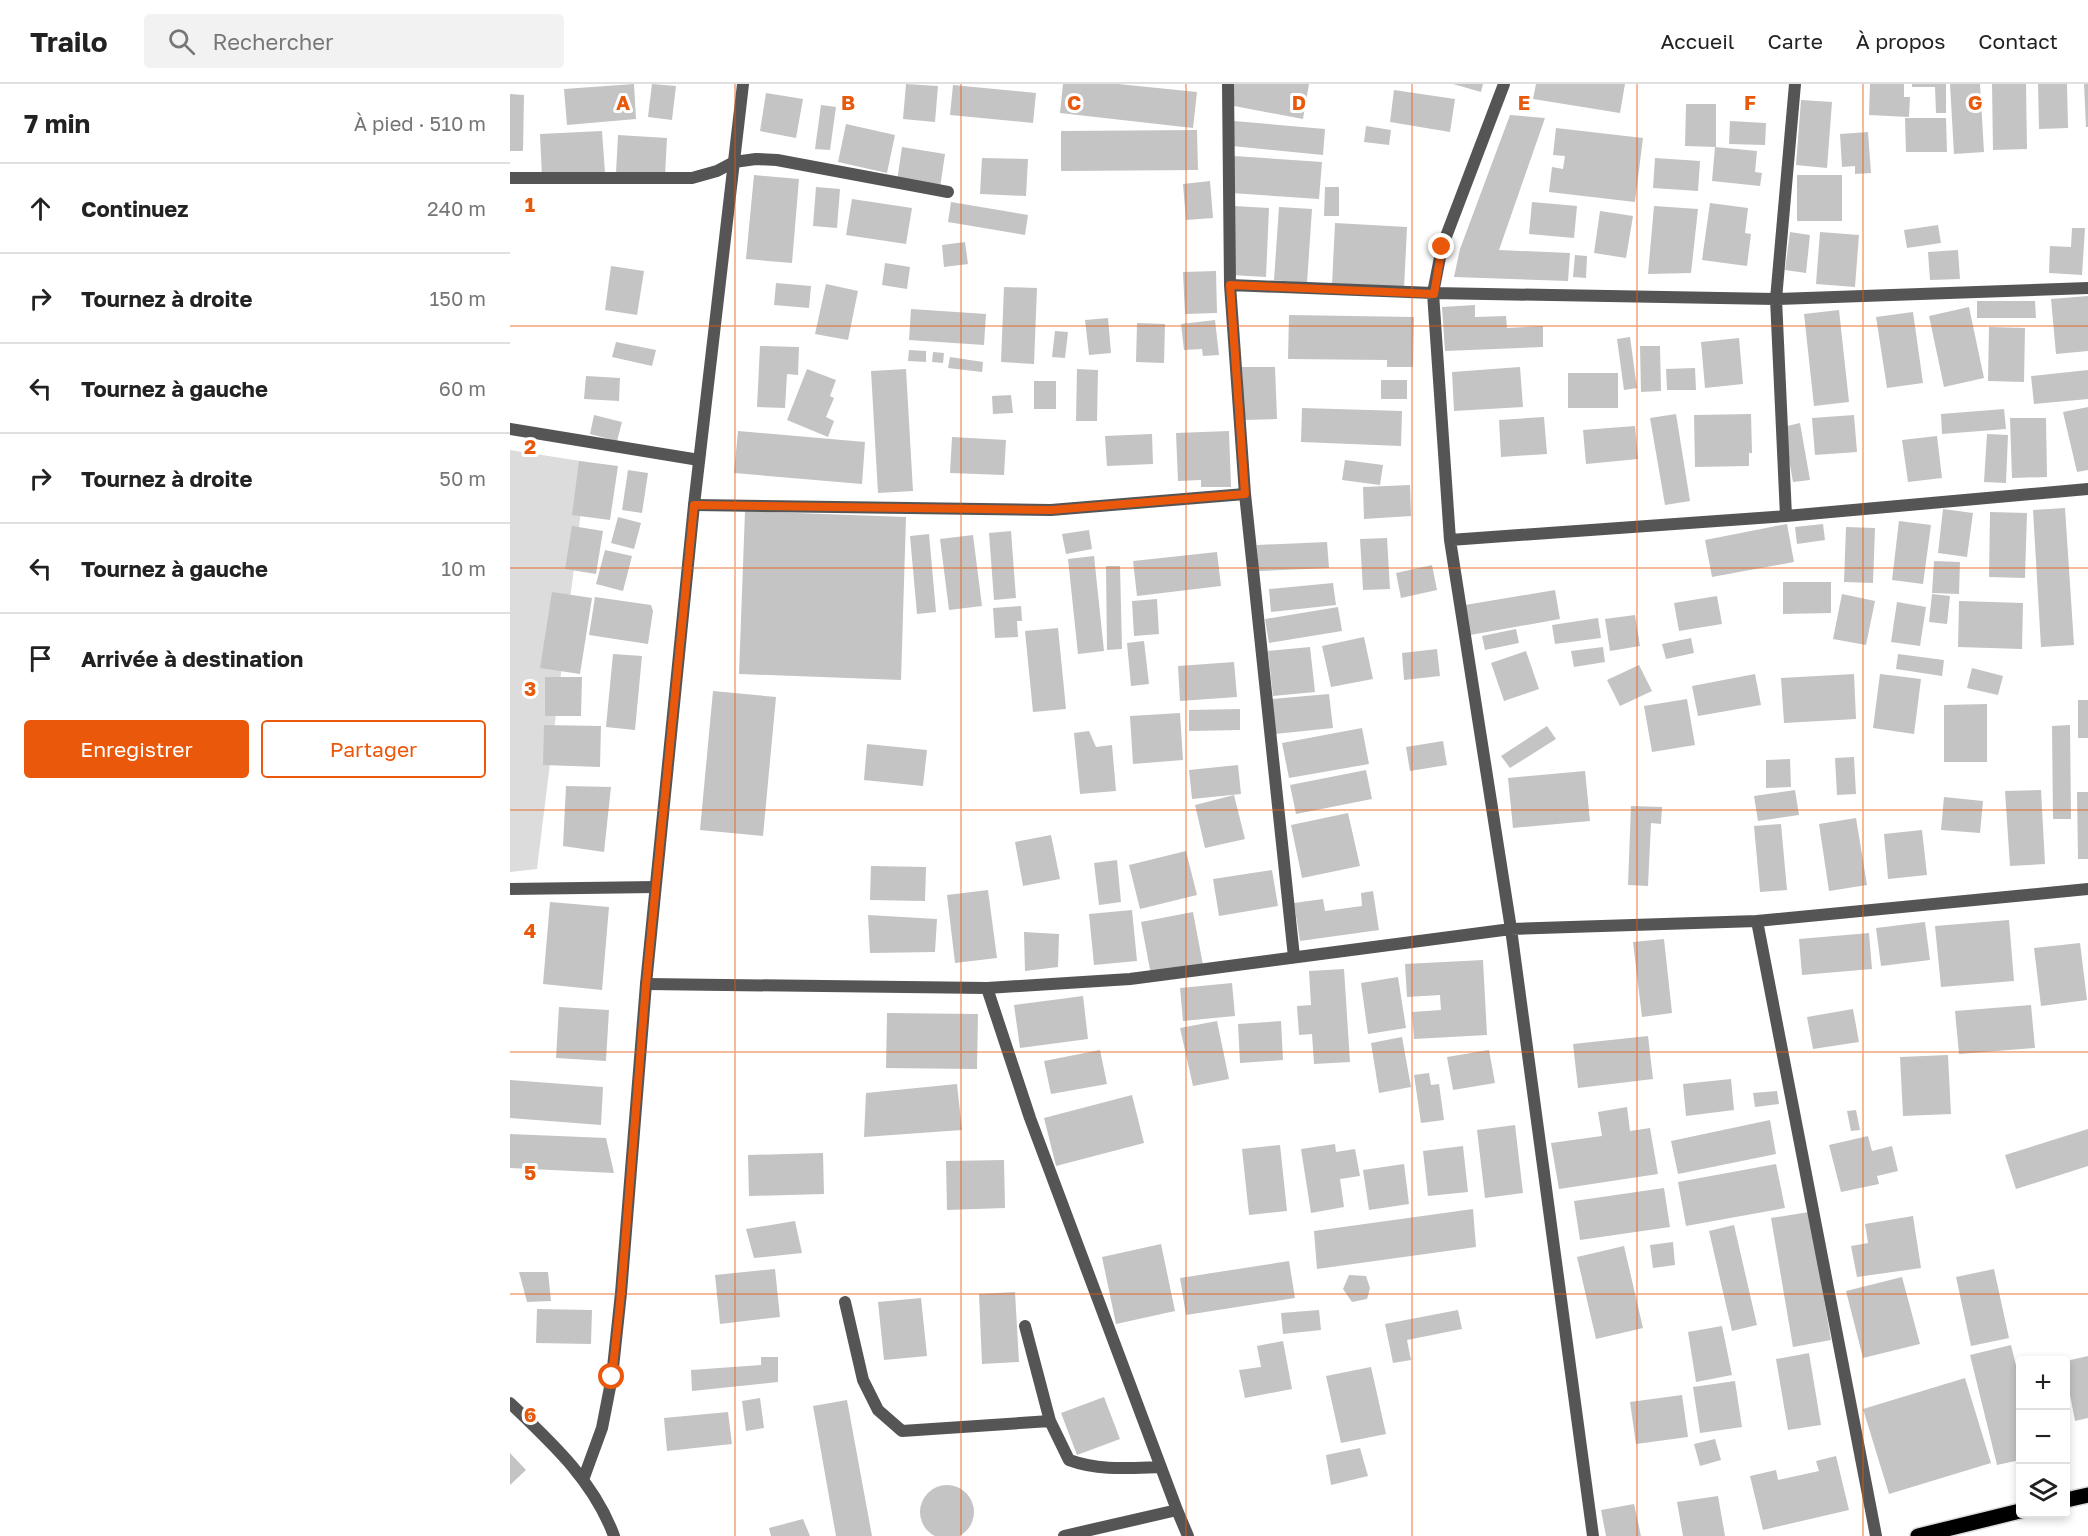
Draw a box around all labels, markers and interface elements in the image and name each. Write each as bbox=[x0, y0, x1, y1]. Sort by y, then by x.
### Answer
search box bbox=[144, 14, 564, 68]
text: Trailo bbox=[30, 25, 108, 58]
icon: search bbox=[165, 25, 198, 58]
text: Rechercher bbox=[213, 28, 334, 55]
text: Accueil bbox=[1661, 28, 1734, 54]
text: Carte bbox=[1767, 28, 1823, 54]
text: À propos bbox=[1856, 28, 1945, 54]
text: Contact bbox=[1978, 28, 2058, 54]
text: A bbox=[616, 90, 630, 114]
text: B bbox=[841, 90, 855, 114]
text: C bbox=[1067, 90, 1081, 114]
text: D bbox=[1292, 90, 1306, 114]
text: E bbox=[1518, 90, 1530, 114]
text: F bbox=[1744, 90, 1756, 114]
text: G bbox=[1968, 90, 1982, 114]
text: 7 min bbox=[24, 108, 90, 139]
text: À pied · 510 m bbox=[354, 111, 486, 135]
icon: ahead bbox=[24, 192, 57, 225]
text: 1 bbox=[525, 192, 535, 216]
text: Continuez bbox=[81, 195, 188, 222]
text: 240 m bbox=[427, 196, 486, 220]
route end bbox=[1428, 233, 1454, 259]
icon: right bbox=[24, 282, 57, 315]
text: Tournez à droite bbox=[81, 285, 252, 312]
text: 150 m bbox=[430, 286, 486, 310]
icon: left bbox=[24, 372, 57, 405]
text: Tournez à gauche bbox=[81, 375, 268, 402]
text: 60 m bbox=[439, 376, 486, 400]
text: 2 bbox=[524, 434, 536, 458]
icon: right bbox=[24, 462, 57, 495]
text: Tournez à droite bbox=[81, 465, 252, 492]
text: 50 m bbox=[439, 466, 486, 490]
icon: left bbox=[24, 552, 57, 585]
text: Tournez à gauche bbox=[81, 555, 268, 582]
text: 10 m bbox=[441, 556, 486, 580]
icon: arrive bbox=[24, 642, 57, 675]
text: Arrivée à destination bbox=[81, 645, 303, 672]
text: 3 bbox=[524, 676, 536, 700]
button: Enregistrer bbox=[24, 720, 249, 778]
button: Partager bbox=[261, 720, 486, 778]
text: 4 bbox=[524, 918, 536, 942]
text: 5 bbox=[524, 1160, 536, 1184]
map controls bbox=[2016, 1356, 2070, 1518]
button: + bbox=[2016, 1356, 2070, 1410]
route start bbox=[598, 1363, 624, 1389]
text: 6 bbox=[524, 1402, 536, 1426]
button: − bbox=[2016, 1410, 2070, 1464]
button: layers bbox=[2016, 1464, 2070, 1518]

